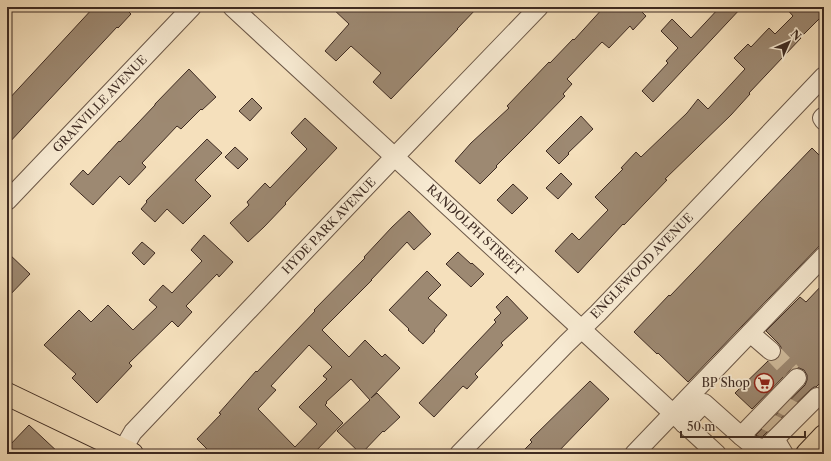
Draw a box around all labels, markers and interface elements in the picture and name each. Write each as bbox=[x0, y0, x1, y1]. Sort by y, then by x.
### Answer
north arrow bbox=[769, 22, 809, 62]
text: N bbox=[788, 27, 805, 44]
street label: GRANVILLE AVENUE bbox=[49, 52, 150, 155]
street label: HYDE PARK AVENUE bbox=[278, 174, 379, 277]
street label: RANDOLPH STREET bbox=[424, 181, 527, 278]
street label: ENGLEWOOD AVENUE bbox=[587, 210, 696, 322]
supermarket icon: BP Shop bbox=[753, 372, 775, 394]
place label: BP Shop bbox=[701, 375, 750, 390]
scale bar bbox=[681, 413, 805, 439]
text: 50 m bbox=[687, 419, 716, 434]

